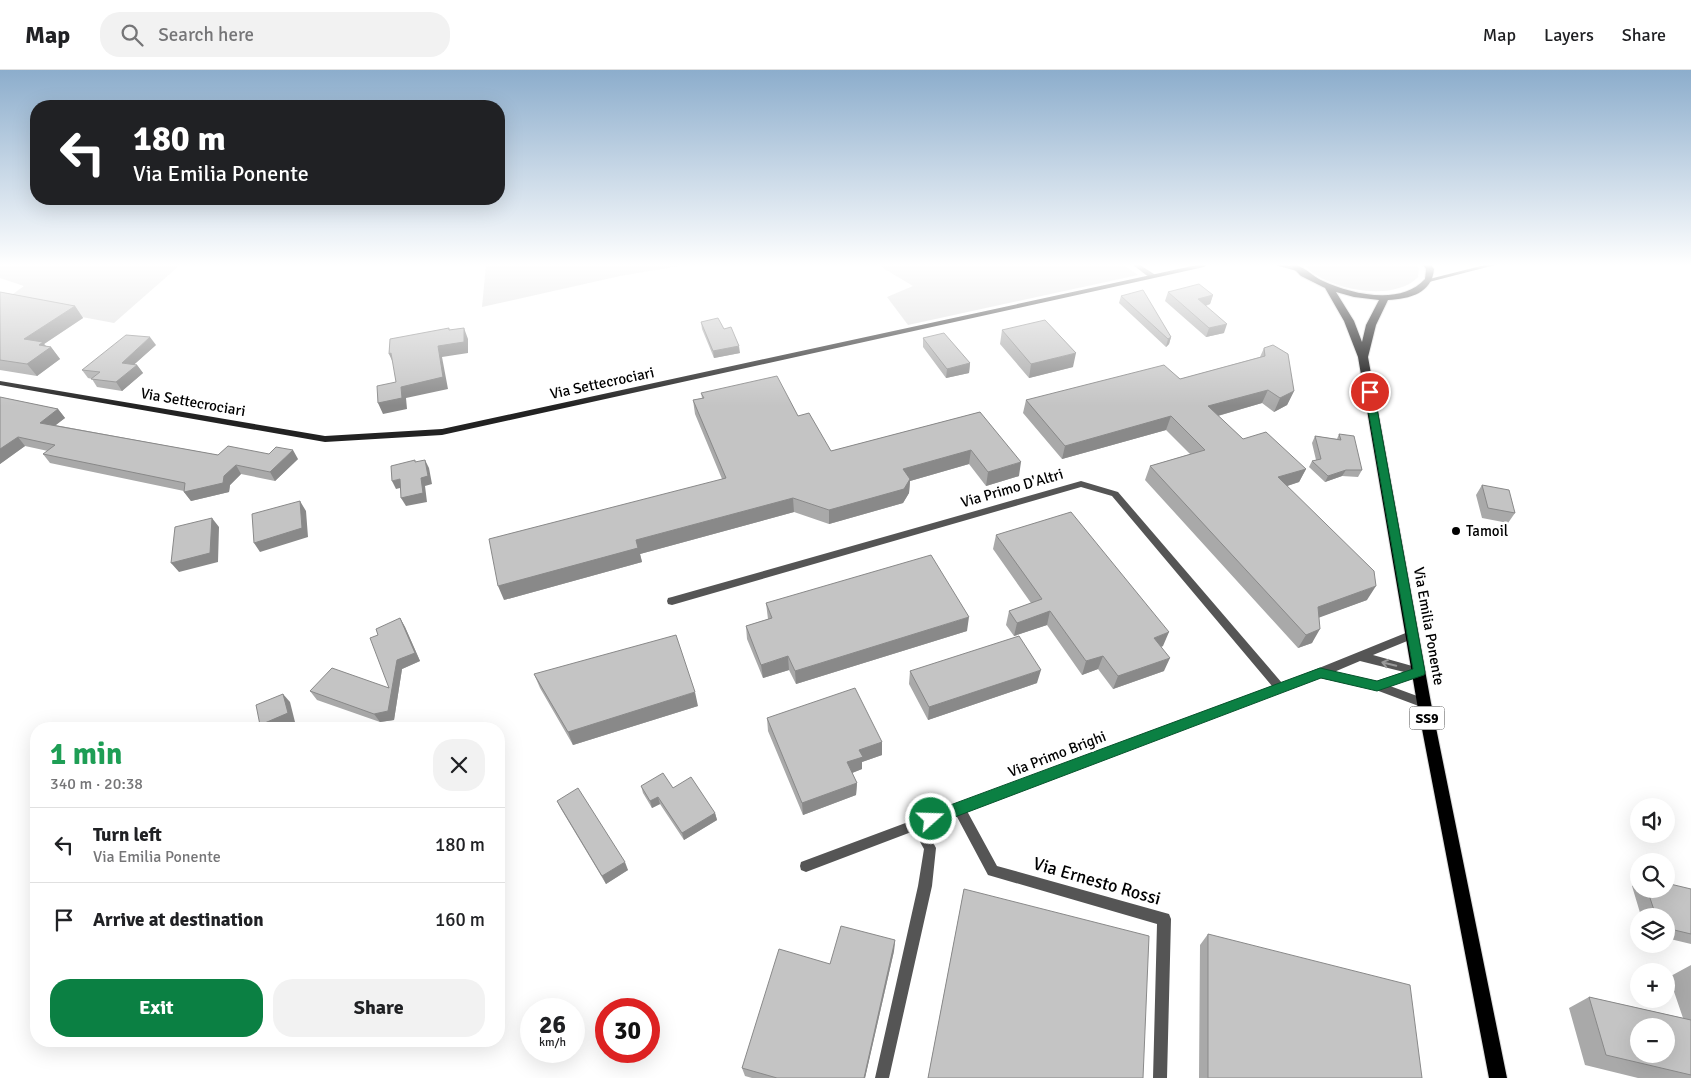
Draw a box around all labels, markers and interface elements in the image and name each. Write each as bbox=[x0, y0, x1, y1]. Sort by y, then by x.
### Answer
search box bbox=[100, 12, 450, 57]
text: Map bbox=[25, 20, 70, 50]
icon: search bbox=[118, 21, 146, 49]
text: Search here bbox=[158, 23, 254, 47]
text: Map bbox=[1483, 24, 1516, 46]
text: Layers bbox=[1544, 24, 1594, 46]
text: Share bbox=[1622, 24, 1666, 46]
text: 180 m bbox=[133, 117, 226, 160]
icon: left bbox=[50, 120, 115, 185]
text: Via Emilia Ponente bbox=[133, 160, 309, 187]
street label: Via Settecrociari bbox=[548, 363, 656, 403]
pin bbox=[1349, 371, 1391, 413]
icon: arrive bbox=[1356, 378, 1384, 406]
street label: Via Settecrociari bbox=[139, 384, 247, 420]
street label: Via Primo D'Altri bbox=[959, 465, 1065, 511]
place label: Tamoil bbox=[1466, 522, 1508, 540]
marker: Tamoil bbox=[1450, 525, 1462, 537]
street label: Via Emilia Ponente bbox=[1410, 565, 1448, 687]
one-way arrow bbox=[1382, 659, 1398, 668]
road number: SS9 bbox=[1410, 706, 1444, 730]
street label: Via Primo Brighi bbox=[1005, 727, 1109, 781]
text: 1 min bbox=[50, 736, 122, 773]
button: close bbox=[433, 739, 485, 791]
text: 340 m · 20:38 bbox=[50, 774, 143, 794]
position arrow bbox=[904, 792, 956, 844]
map controls bbox=[1630, 798, 1675, 1063]
button: sound bbox=[1630, 798, 1675, 843]
text: Turn left bbox=[93, 823, 162, 847]
icon: left bbox=[50, 831, 78, 859]
text: 180 m bbox=[435, 833, 485, 857]
text: Via Emilia Ponente bbox=[93, 847, 221, 867]
street label: Via Ernesto Rossi bbox=[1031, 852, 1163, 910]
button: search bbox=[1630, 853, 1675, 898]
icon: arrive bbox=[50, 906, 78, 934]
text: Arrive at destination bbox=[93, 908, 264, 932]
text: 160 m bbox=[435, 908, 485, 932]
button: layers bbox=[1630, 908, 1675, 953]
button: + bbox=[1630, 963, 1675, 1008]
button: Exit bbox=[50, 979, 263, 1037]
button: Share bbox=[273, 979, 485, 1037]
speed limit sign: 30 bbox=[595, 998, 660, 1063]
text: 26 bbox=[539, 1009, 566, 1040]
button: − bbox=[1630, 1018, 1675, 1063]
text: km/h bbox=[539, 1035, 566, 1050]

